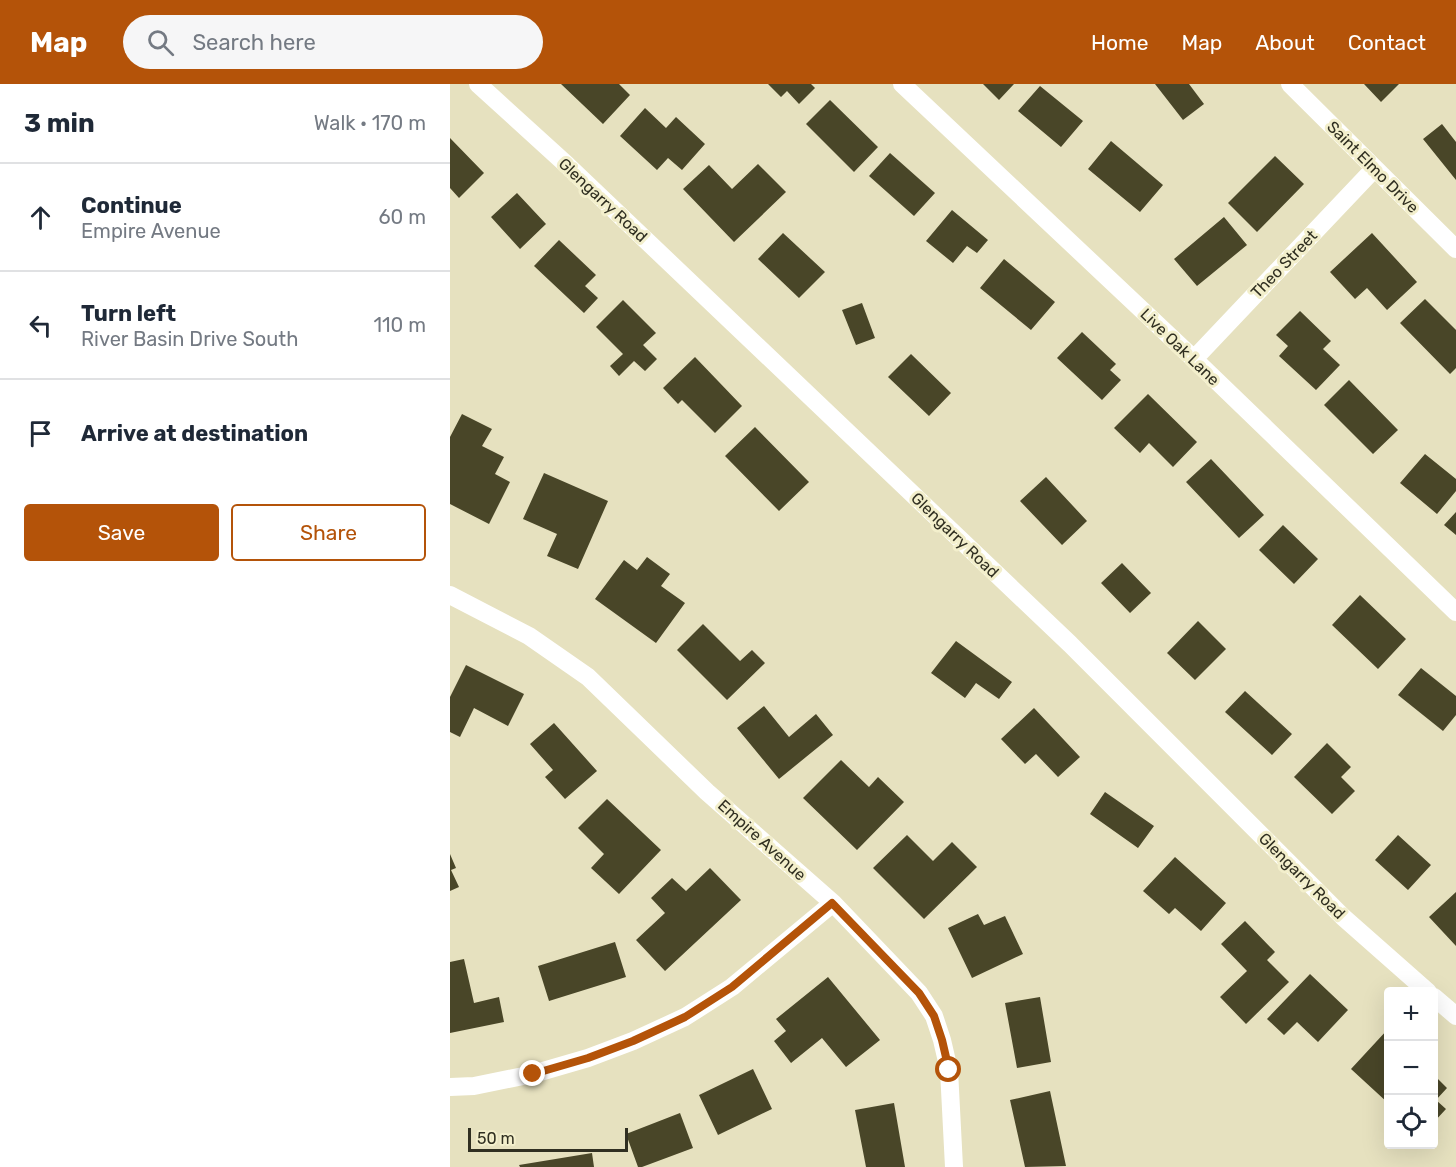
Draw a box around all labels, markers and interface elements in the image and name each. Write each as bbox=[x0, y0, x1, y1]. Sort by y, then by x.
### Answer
search box bbox=[123, 15, 543, 69]
text: Map bbox=[30, 26, 87, 59]
icon: search bbox=[144, 26, 177, 59]
text: Search here bbox=[192, 29, 316, 56]
text: Home bbox=[1091, 30, 1148, 55]
text: Map bbox=[1181, 30, 1222, 55]
text: About bbox=[1255, 30, 1315, 55]
text: Contact bbox=[1348, 30, 1426, 55]
text: 3 min bbox=[24, 108, 95, 139]
text: Walk · 170 m bbox=[314, 111, 426, 135]
street label: Saint Elmo Drive bbox=[1323, 117, 1423, 217]
street label: Glengarry Road bbox=[555, 154, 651, 246]
text: Continue bbox=[81, 192, 182, 219]
icon: ahead bbox=[24, 201, 57, 234]
text: 60 m bbox=[379, 205, 426, 229]
text: Empire Avenue bbox=[81, 219, 221, 243]
street label: Theo Street bbox=[1247, 226, 1321, 302]
text: Turn left bbox=[81, 300, 176, 327]
street label: Live Oak Lane bbox=[1137, 305, 1223, 389]
icon: left bbox=[24, 309, 57, 342]
text: 110 m bbox=[374, 313, 426, 337]
text: River Basin Drive South bbox=[81, 327, 298, 351]
icon: arrive bbox=[24, 417, 57, 450]
text: Arrive at destination bbox=[81, 420, 308, 447]
street label: Glengarry Road bbox=[907, 488, 1003, 582]
button: Save bbox=[24, 504, 219, 561]
button: Share bbox=[231, 504, 426, 561]
street label: Empire Avenue bbox=[714, 796, 810, 884]
street label: Glengarry Road bbox=[1255, 829, 1349, 923]
map controls bbox=[1384, 987, 1438, 1149]
button: + bbox=[1384, 987, 1438, 1041]
button: − bbox=[1384, 1041, 1438, 1095]
route start bbox=[935, 1056, 961, 1082]
route end bbox=[519, 1060, 545, 1086]
button: locate bbox=[1384, 1095, 1438, 1149]
scale bar bbox=[468, 1125, 628, 1152]
text: 50 m bbox=[477, 1129, 515, 1148]

